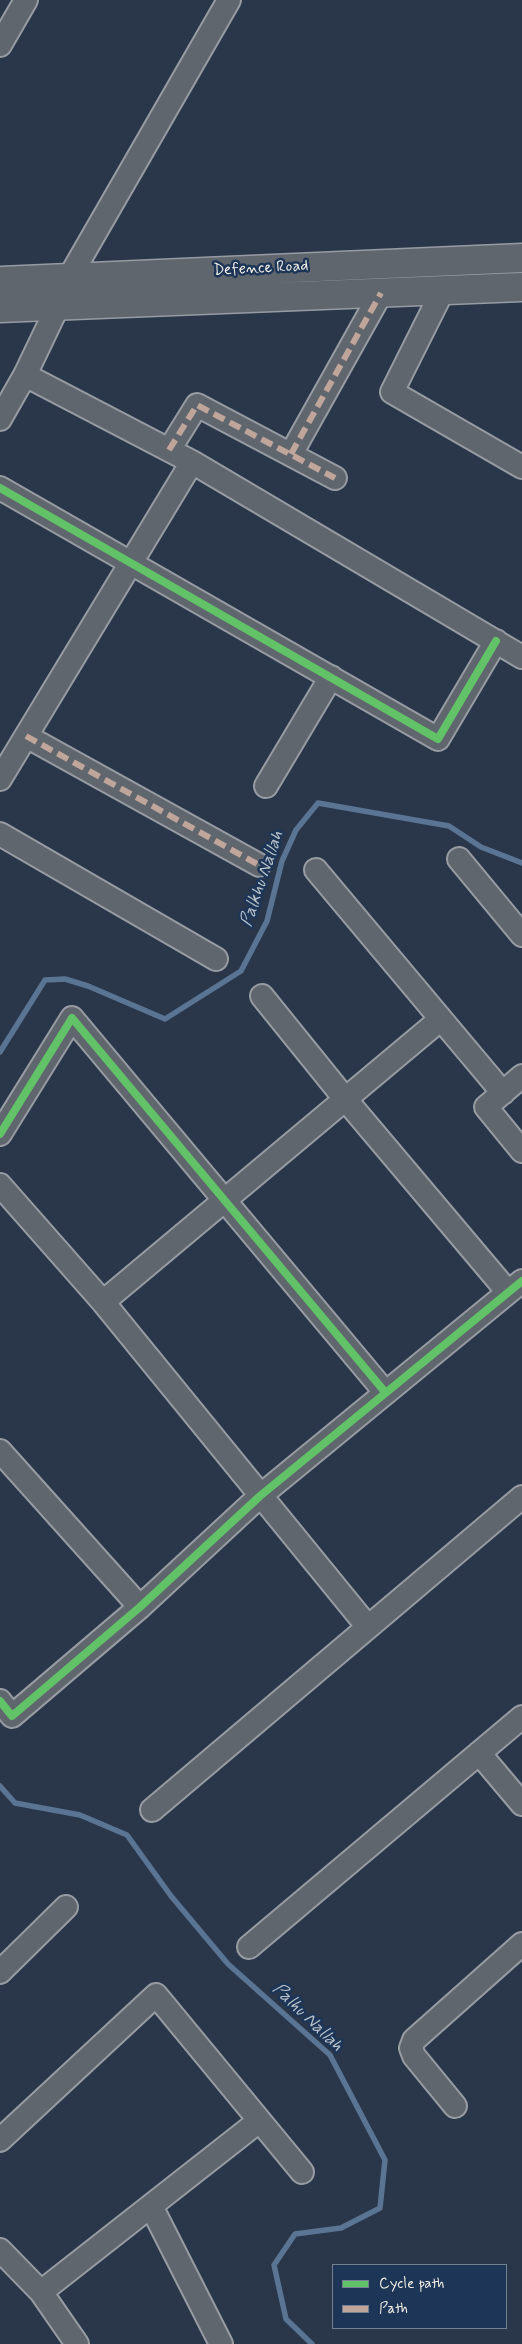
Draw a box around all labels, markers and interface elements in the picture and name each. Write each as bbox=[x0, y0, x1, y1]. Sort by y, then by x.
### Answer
street label: Defence Road bbox=[213, 257, 309, 281]
water label: Palkhu Nallah bbox=[237, 828, 289, 930]
water label: Palhu Nallah bbox=[267, 1979, 347, 2057]
legend bbox=[332, 2264, 507, 2329]
text: Cycle path bbox=[379, 2274, 444, 2294]
text: Path bbox=[379, 2299, 408, 2319]

